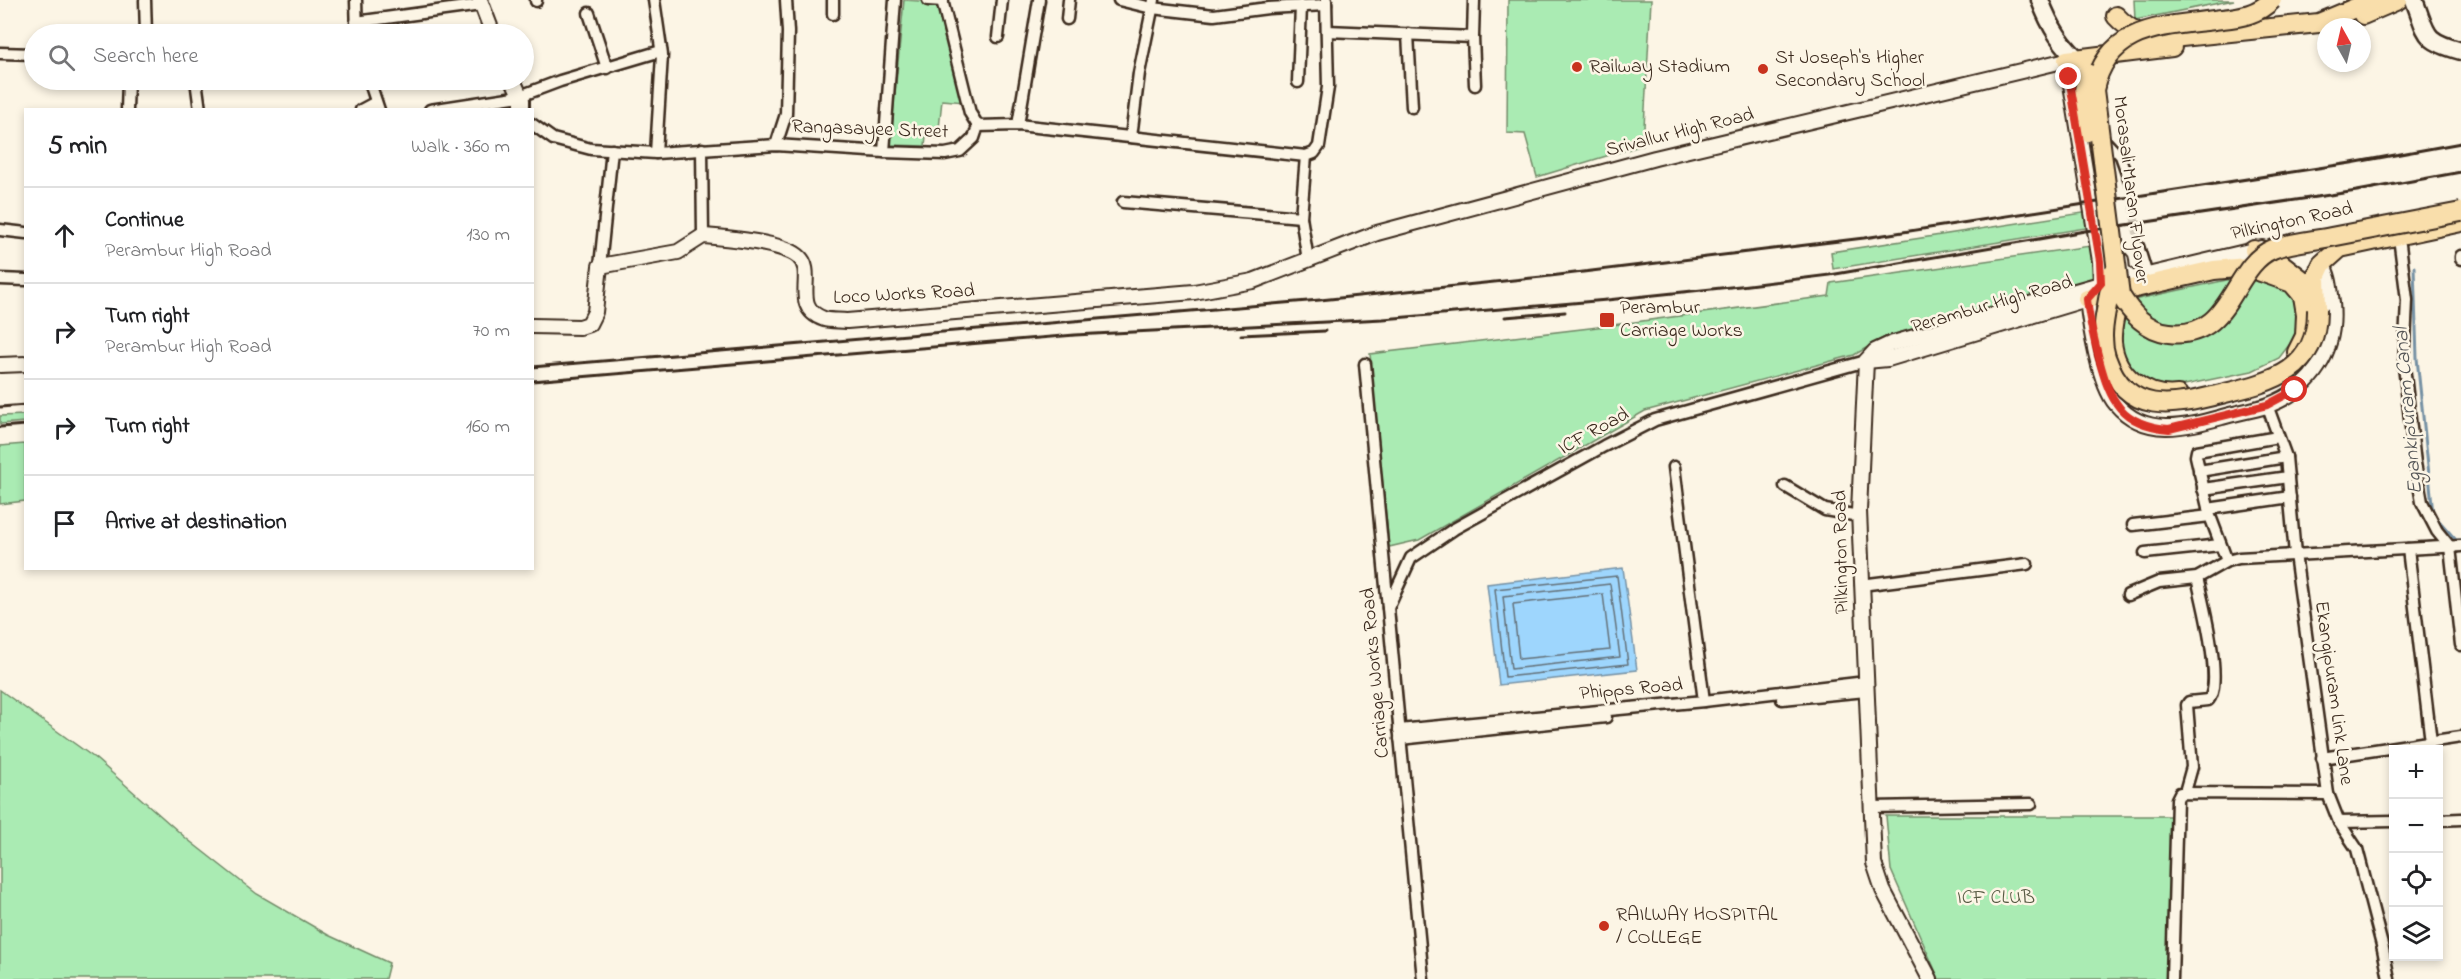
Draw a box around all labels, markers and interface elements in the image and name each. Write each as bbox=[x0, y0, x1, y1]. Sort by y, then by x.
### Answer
north arrow bbox=[2317, 18, 2371, 72]
search box bbox=[24, 24, 534, 90]
icon: search bbox=[45, 41, 78, 74]
text: Search here bbox=[93, 41, 198, 73]
place label: St Joseph's Higher Secondary School bbox=[1775, 44, 1925, 96]
place label: Railway Stadium bbox=[1589, 53, 1730, 82]
marker: Railway Stadium bbox=[1570, 60, 1584, 74]
marker: St Joseph's Higher Secondary School bbox=[1756, 62, 1770, 76]
route end bbox=[2055, 63, 2081, 89]
street label: Morasali Maran Flyover bbox=[2104, 94, 2156, 286]
street label: Srivallur High Road bbox=[1603, 101, 1757, 166]
street label: Rangasayee Street bbox=[791, 113, 949, 148]
text: 5 min bbox=[48, 128, 107, 166]
text: Walk · 360 m bbox=[411, 133, 510, 162]
street label: Pilkington Road bbox=[2228, 195, 2356, 250]
text: Continue bbox=[105, 205, 184, 237]
icon: ahead bbox=[48, 219, 81, 252]
text: 130 m bbox=[466, 221, 510, 250]
text: Perambur High Road bbox=[105, 237, 271, 266]
street label: Perambur High Road bbox=[1908, 268, 2076, 343]
street label: Loco Works Road bbox=[833, 277, 975, 313]
place label: Perambur Carriage Works bbox=[1620, 294, 1743, 347]
text: Turn right bbox=[105, 301, 190, 333]
marker: Perambur Carriage Works bbox=[1598, 311, 1616, 329]
icon: right bbox=[48, 315, 81, 348]
text: 70 m bbox=[473, 317, 510, 346]
water label: Egankipuram Canal bbox=[2387, 324, 2432, 496]
text: Perambur High Road bbox=[105, 333, 271, 362]
route start bbox=[2281, 376, 2307, 402]
street label: ICF Road bbox=[1553, 401, 1635, 463]
icon: right bbox=[48, 411, 81, 444]
text: Turn right bbox=[105, 411, 190, 443]
text: 160 m bbox=[466, 413, 510, 442]
street label: Pilkington Road bbox=[1826, 490, 1859, 614]
icon: arrive bbox=[48, 507, 81, 540]
text: Arrive at destination bbox=[105, 507, 287, 539]
street label: Carriage Works Road bbox=[1354, 586, 1399, 759]
street label: Ekangipuram Link Lane bbox=[2305, 599, 2360, 787]
street label: Phipps Road bbox=[1578, 671, 1684, 709]
map controls bbox=[2389, 745, 2443, 961]
button: + bbox=[2389, 745, 2443, 799]
button: − bbox=[2389, 799, 2443, 853]
button: locate bbox=[2389, 853, 2443, 907]
park label: ICF CLUB bbox=[1957, 884, 2035, 913]
place label: RAILWAY HOSPITAL / COLLEGE bbox=[1616, 901, 1778, 953]
button: layers bbox=[2389, 907, 2443, 961]
marker: RAILWAY HOSPITAL / COLLEGE bbox=[1597, 919, 1611, 933]

